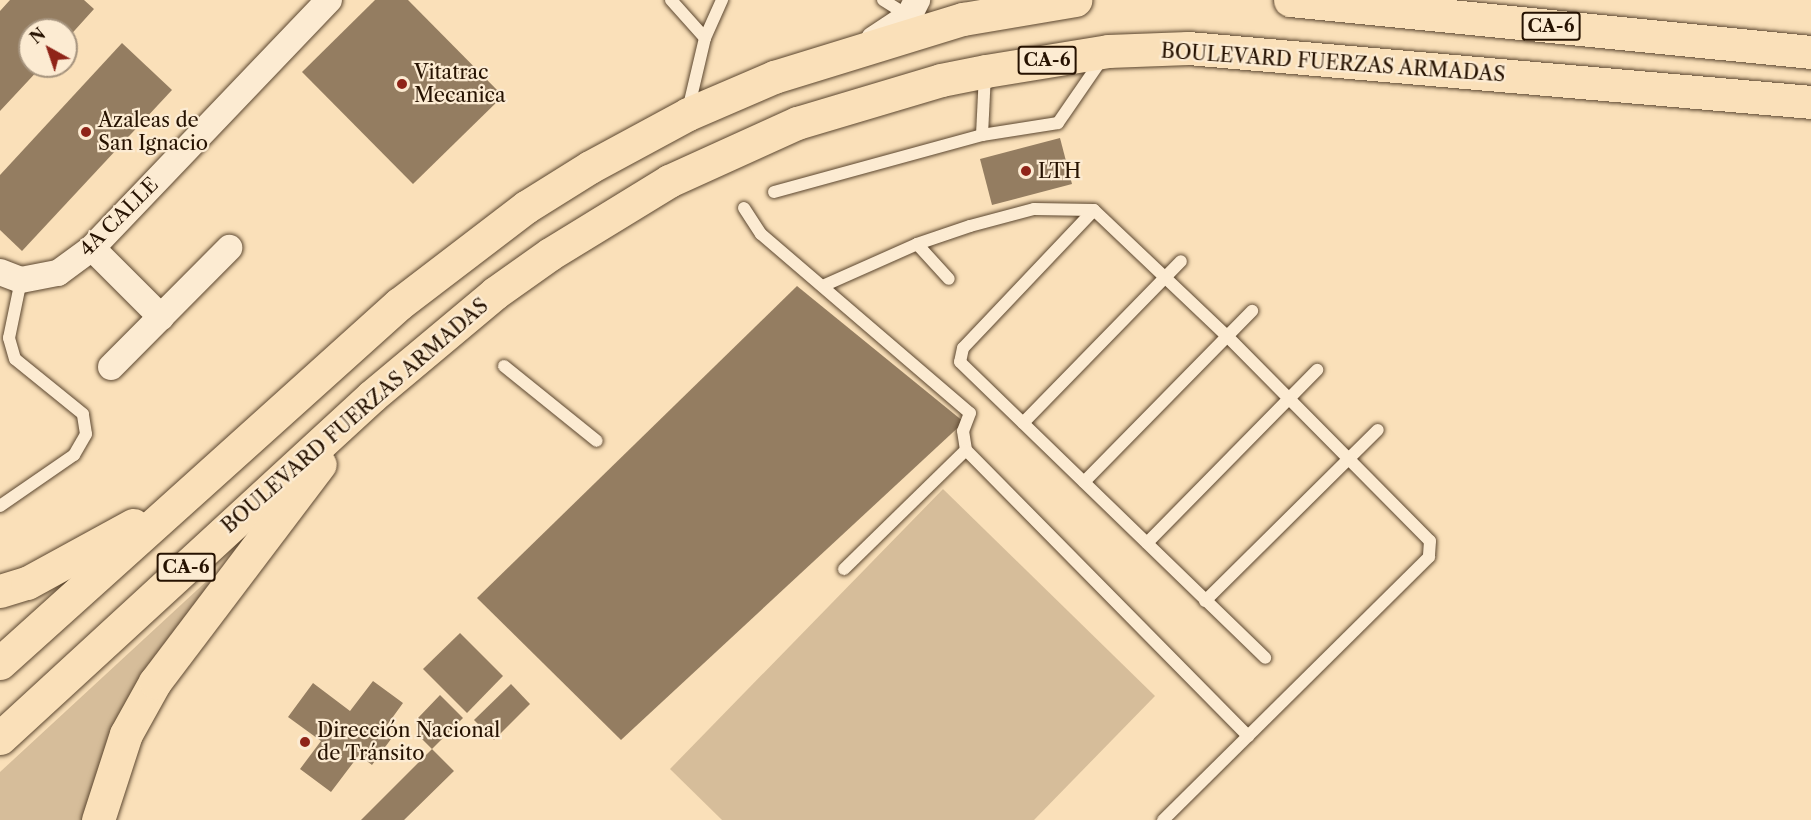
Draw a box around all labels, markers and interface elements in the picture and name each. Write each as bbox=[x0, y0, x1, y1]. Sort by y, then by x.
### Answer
road number: CA-6 bbox=[1521, 11, 1581, 41]
north arrow bbox=[18, 18, 78, 78]
text: N bbox=[26, 24, 49, 48]
street label: BOULEVARD FUERZAS ARMADAS bbox=[1160, 39, 1506, 87]
road number: CA-6 bbox=[1017, 45, 1077, 75]
place label: Vitatrac Mecanica bbox=[414, 60, 506, 107]
marker: Vitatrac Mecanica bbox=[395, 77, 409, 91]
place label: Azaleas de San Ignacio bbox=[98, 108, 208, 155]
marker: Azaleas de San Ignacio bbox=[79, 125, 93, 139]
place label: LTH bbox=[1038, 159, 1081, 183]
marker: LTH bbox=[1019, 164, 1033, 178]
street label: 4A CALLE bbox=[74, 172, 164, 262]
street label: BOULEVARD FUERZAS ARMADAS bbox=[217, 293, 493, 539]
road number: CA-6 bbox=[156, 552, 216, 582]
place label: Dirección Nacional de Tránsito bbox=[317, 718, 500, 765]
marker: Dirección Nacional de Tránsito bbox=[298, 735, 312, 749]

